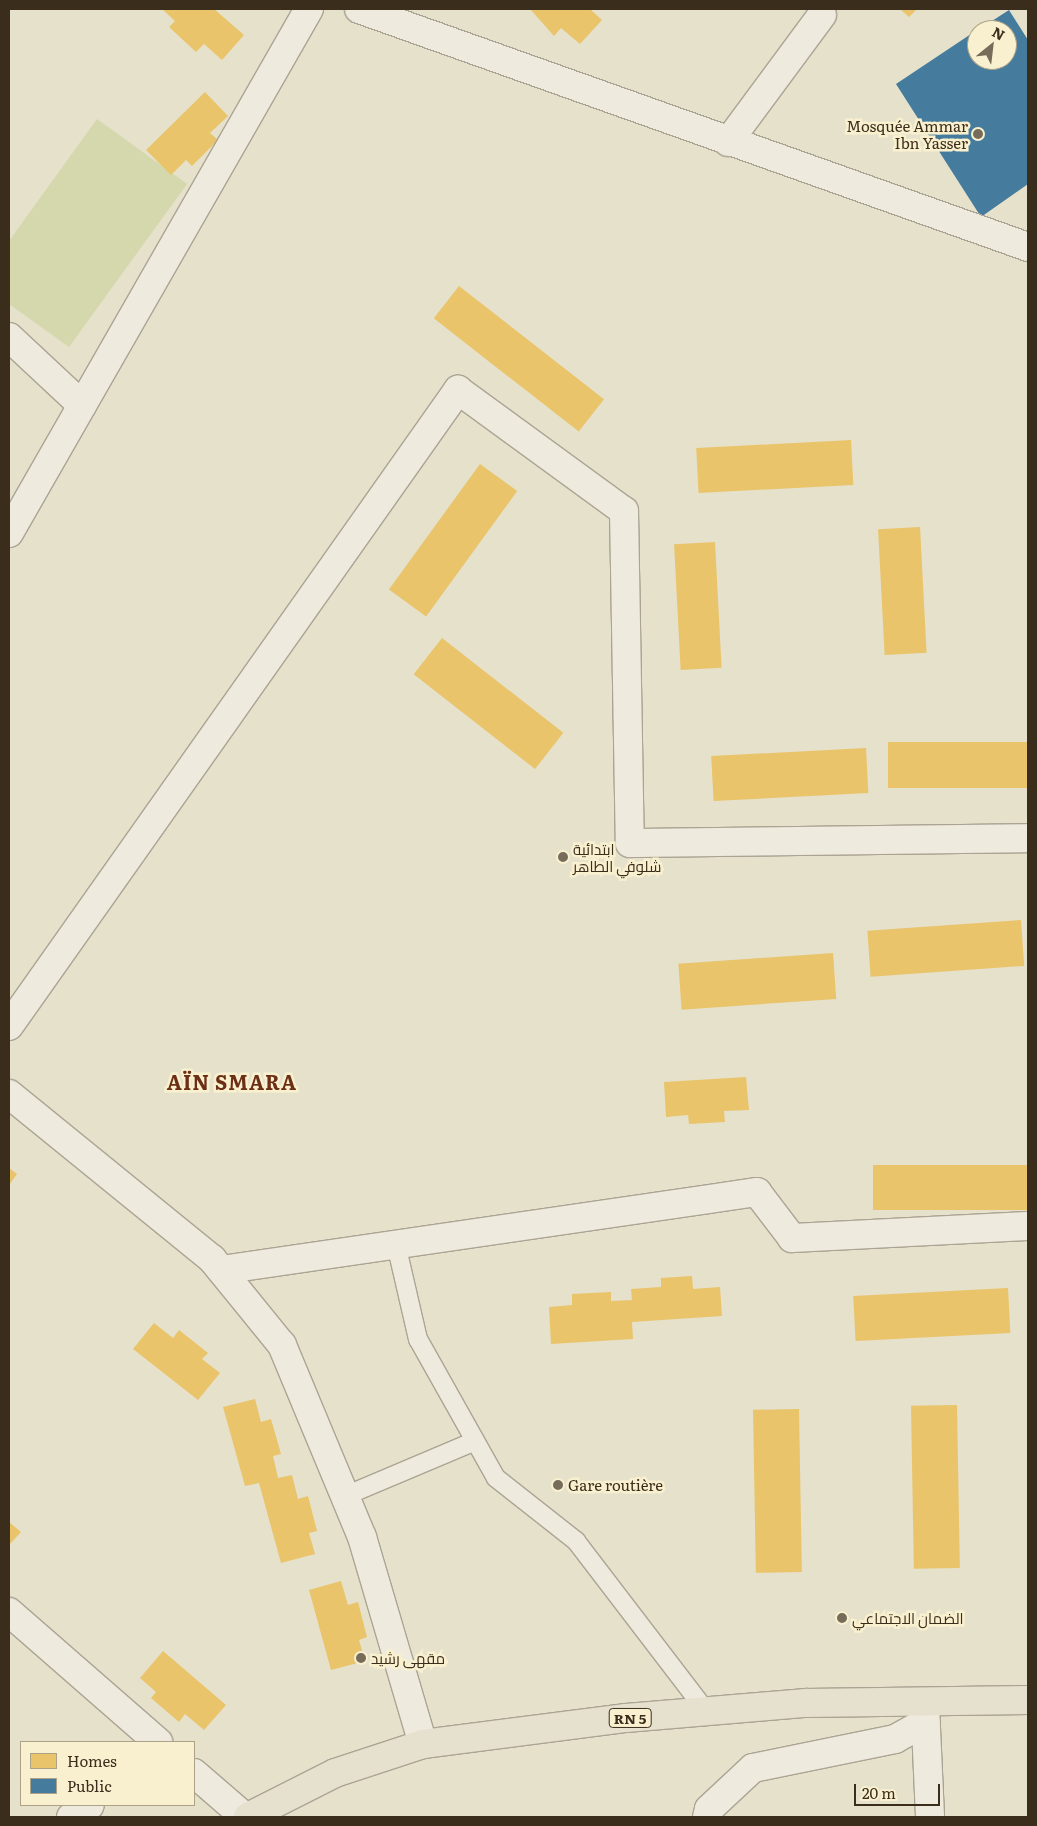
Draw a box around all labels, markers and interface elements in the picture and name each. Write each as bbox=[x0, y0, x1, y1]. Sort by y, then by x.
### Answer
north arrow bbox=[967, 20, 1017, 70]
text: N bbox=[989, 21, 1009, 44]
place label: Mosquée Ammar Ibn Yasser bbox=[846, 116, 968, 151]
marker: Mosquée Ammar Ibn Yasser bbox=[972, 128, 984, 140]
place label: ابتدائية شلوفي الطاهر bbox=[573, 839, 661, 874]
marker: ابتدائية شلوفي الطاهر bbox=[557, 851, 569, 863]
district label: AÏN SMARA bbox=[166, 1069, 298, 1093]
place label: Gare routière bbox=[568, 1476, 663, 1494]
marker: Gare routière bbox=[552, 1479, 564, 1491]
place label: الضمان الاجتماعي bbox=[852, 1609, 964, 1627]
marker: الضمان الاجتماعي bbox=[836, 1612, 848, 1624]
place label: مقهى رشيد bbox=[371, 1649, 445, 1667]
marker: مقهى رشيد bbox=[355, 1652, 367, 1664]
road number: RN 5 bbox=[608, 1706, 652, 1730]
legend bbox=[20, 1741, 195, 1806]
text: Homes bbox=[67, 1749, 117, 1772]
text: Public bbox=[67, 1774, 112, 1797]
scale bar bbox=[857, 1774, 943, 1806]
text: 20 m bbox=[862, 1781, 896, 1804]

